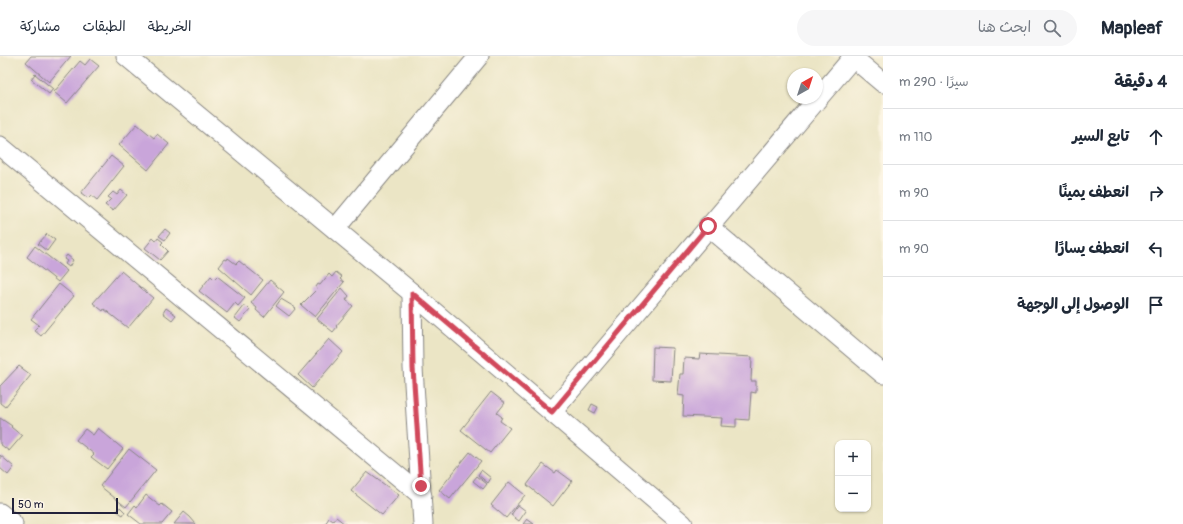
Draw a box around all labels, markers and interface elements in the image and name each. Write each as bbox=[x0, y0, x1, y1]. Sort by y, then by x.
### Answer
search box bbox=[797, 10, 1077, 46]
text: Mapleaf bbox=[1101, 16, 1163, 40]
icon: search bbox=[1041, 17, 1063, 39]
text: مشاركة bbox=[20, 18, 60, 35]
text: الطبقات bbox=[82, 18, 126, 35]
text: الخريطة bbox=[148, 18, 191, 35]
text: ابحث هنا bbox=[978, 18, 1031, 37]
north arrow bbox=[787, 68, 823, 104]
text: 4 دقيقة bbox=[1114, 71, 1167, 92]
text: سيرًا · 290 m bbox=[899, 74, 969, 90]
icon: ahead bbox=[1145, 126, 1167, 148]
text: تابع السير bbox=[1072, 127, 1129, 146]
text: 110 m bbox=[899, 129, 932, 145]
icon: right bbox=[1145, 182, 1167, 204]
text: انعطف يمينًا bbox=[1059, 183, 1129, 202]
text: 90 m bbox=[899, 185, 929, 201]
route start bbox=[699, 217, 717, 235]
icon: left bbox=[1145, 238, 1167, 260]
text: انعطف يسارًا bbox=[1055, 239, 1129, 258]
text: 90 m bbox=[899, 241, 929, 257]
icon: arrive bbox=[1145, 294, 1167, 316]
text: الوصول إلى الوجهة bbox=[1017, 295, 1129, 314]
map controls bbox=[835, 440, 871, 512]
button: + bbox=[835, 440, 871, 476]
button: − bbox=[835, 476, 871, 512]
route end bbox=[412, 477, 430, 495]
scale bar bbox=[12, 496, 118, 515]
text: 50 m bbox=[18, 498, 44, 511]

